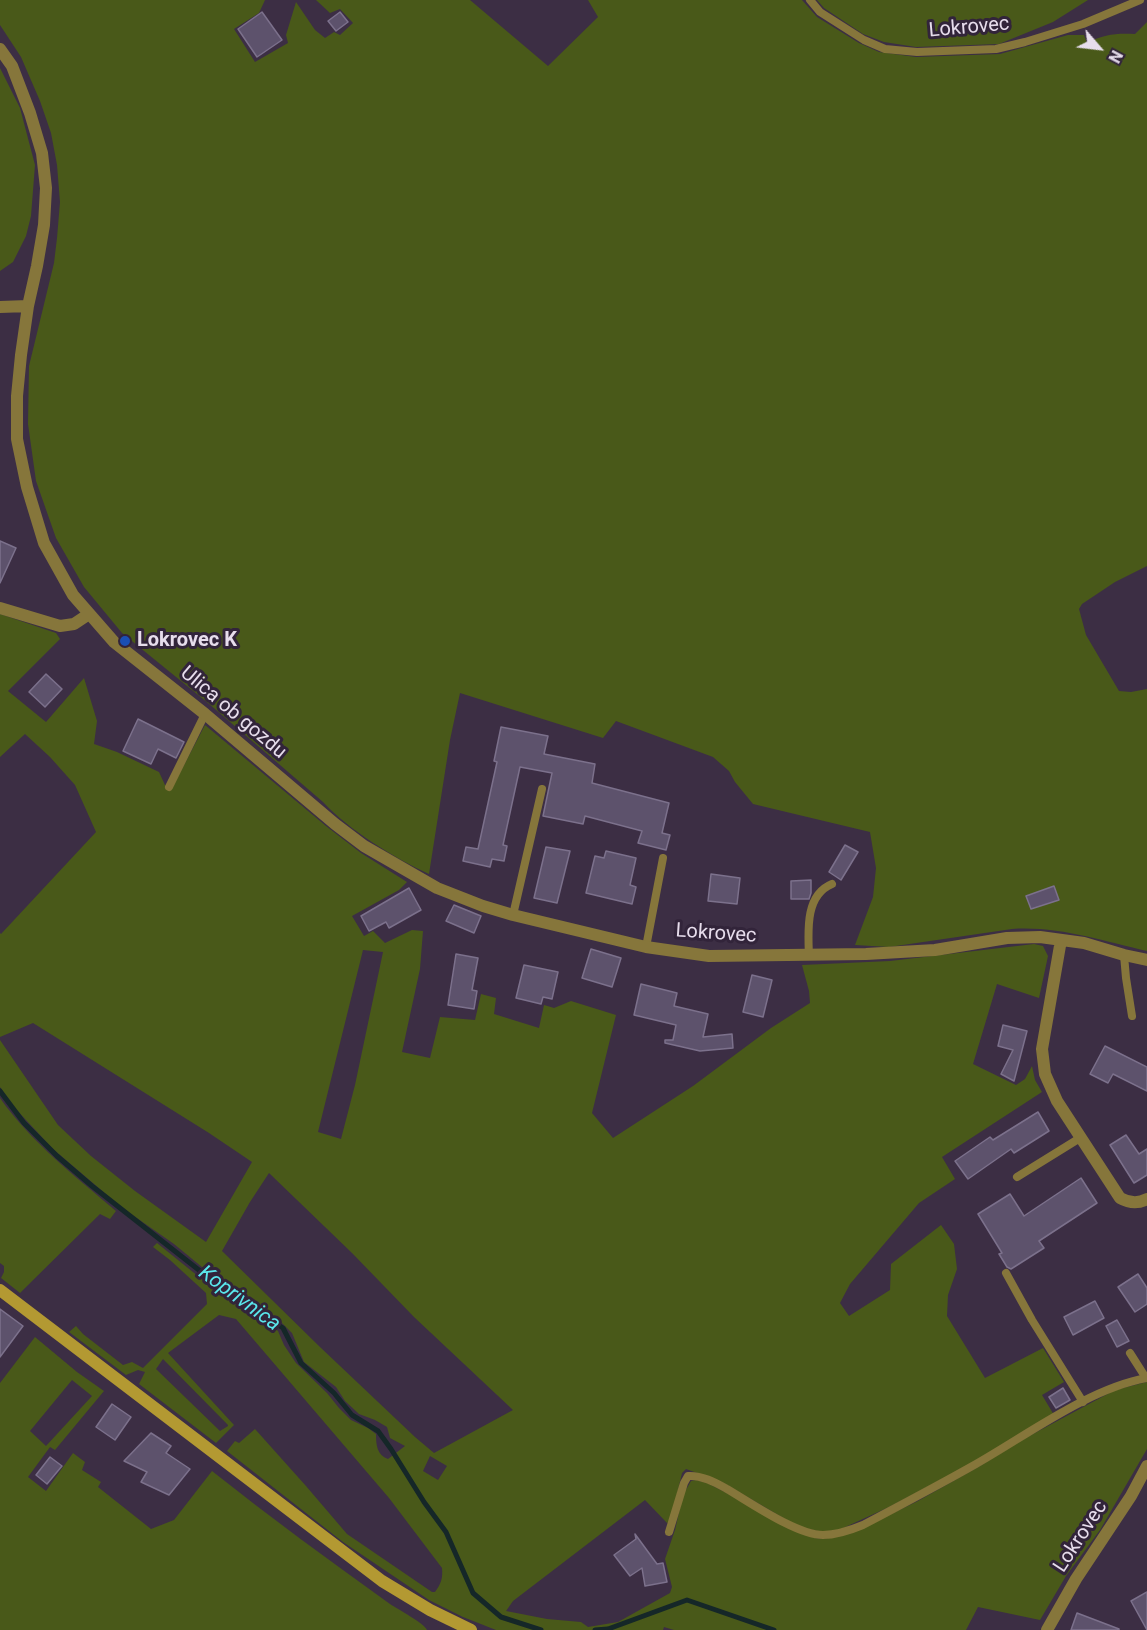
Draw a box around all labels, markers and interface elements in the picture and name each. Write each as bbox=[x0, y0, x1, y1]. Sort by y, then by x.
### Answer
street label: Lokrovec bbox=[928, 13, 1010, 43]
north arrow bbox=[1069, 18, 1129, 78]
text: N bbox=[1104, 47, 1126, 66]
place label: Lokrovec K bbox=[137, 629, 237, 653]
marker: Lokrovec K bbox=[118, 634, 132, 648]
street label: Ulica ob gozdu bbox=[175, 662, 291, 764]
street label: Lokrovec bbox=[675, 919, 757, 949]
water label: Koprivnica bbox=[193, 1261, 285, 1337]
street label: Lokrovec bbox=[1049, 1497, 1113, 1577]

